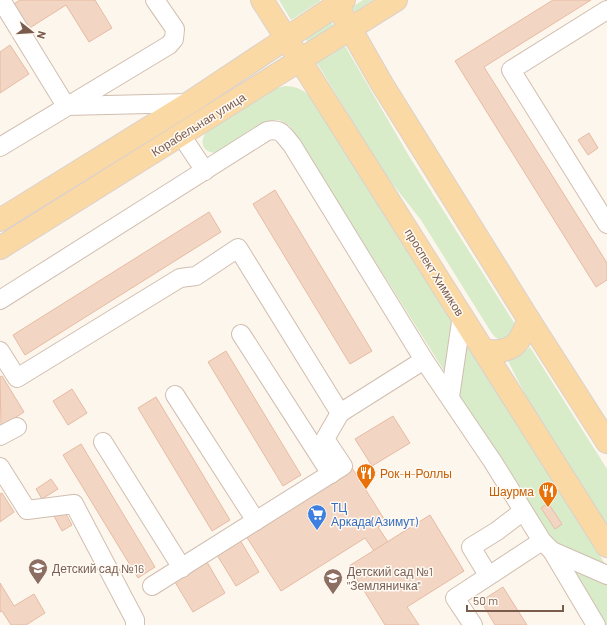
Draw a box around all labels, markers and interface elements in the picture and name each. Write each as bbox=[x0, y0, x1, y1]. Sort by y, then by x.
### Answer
north arrow bbox=[12, 12, 52, 52]
text: N bbox=[35, 30, 49, 40]
street label: Корабельная улица bbox=[148, 89, 249, 160]
street label: проспект Химиков bbox=[402, 226, 468, 319]
restaurant icon: Рок-н-Роллы bbox=[355, 462, 377, 490]
place label: Рок-н-Роллы bbox=[380, 466, 452, 480]
restaurant icon: Шаурма bbox=[537, 480, 559, 508]
place label: Шаурма bbox=[489, 484, 534, 499]
place label: ТЦ Аркада(Азимут) bbox=[331, 500, 419, 529]
supermarket icon: ТЦ Аркада(Азимут) bbox=[306, 503, 328, 531]
school or university icon: Детский сад №16 bbox=[27, 557, 49, 585]
place label: Детский сад №16 bbox=[52, 561, 144, 576]
place label: Детский сад №1 "Земляничка" bbox=[347, 564, 433, 592]
school or university icon: Детский сад №1 "Земляничка" bbox=[322, 567, 344, 595]
scale bar bbox=[467, 587, 563, 613]
text: 50 m bbox=[473, 593, 498, 607]

